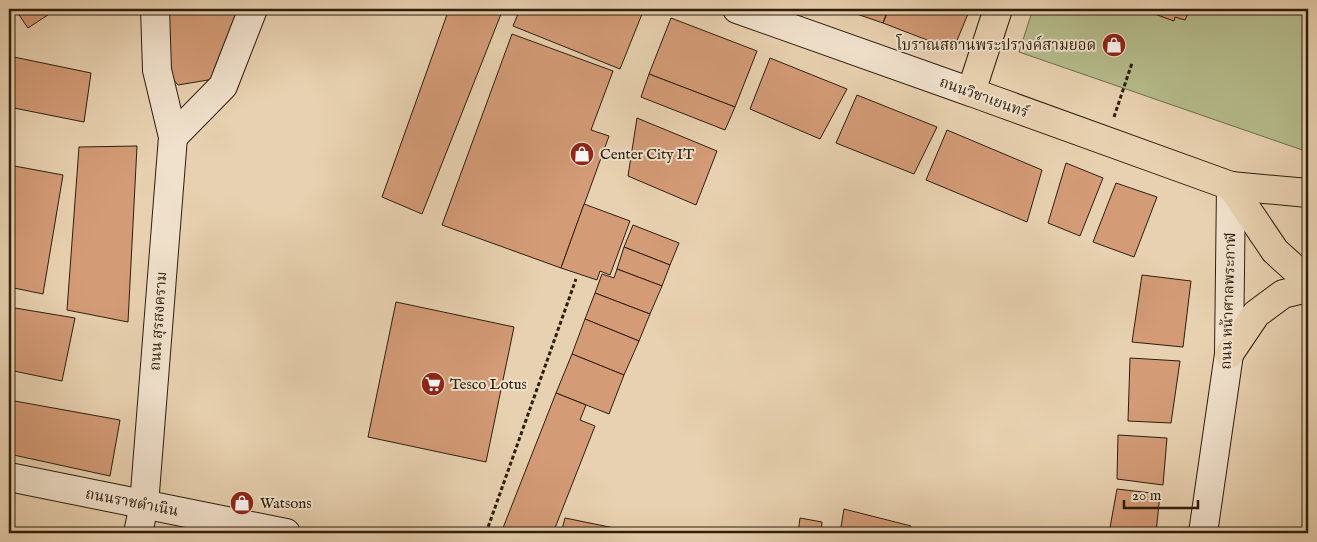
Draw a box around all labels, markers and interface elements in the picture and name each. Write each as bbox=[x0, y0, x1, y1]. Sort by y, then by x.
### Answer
shop icon: โบราณสถานพระปรางค์สามยอด bbox=[1101, 32, 1127, 58]
place label: โบราณสถานพระปรางค์สามยอด bbox=[895, 34, 1096, 55]
street label: ถนนวิชาเยนทร์ bbox=[937, 72, 1032, 123]
shop icon: Center City IT bbox=[569, 141, 595, 167]
place label: Center City IT bbox=[600, 145, 694, 164]
street label: ถนน หน้าศาลพระกาฬ bbox=[1217, 232, 1240, 370]
street label: ถนน สุรสงคราม bbox=[146, 271, 172, 372]
supermarket icon: Tesco Lotus bbox=[420, 371, 446, 397]
place label: Tesco Lotus bbox=[450, 375, 527, 394]
scale bar bbox=[1124, 477, 1198, 509]
street label: ถนนราชดำเนิน bbox=[84, 484, 180, 521]
text: 20 m bbox=[1132, 486, 1162, 505]
shop icon: Watsons bbox=[229, 490, 255, 516]
place label: Watsons bbox=[260, 494, 312, 513]

